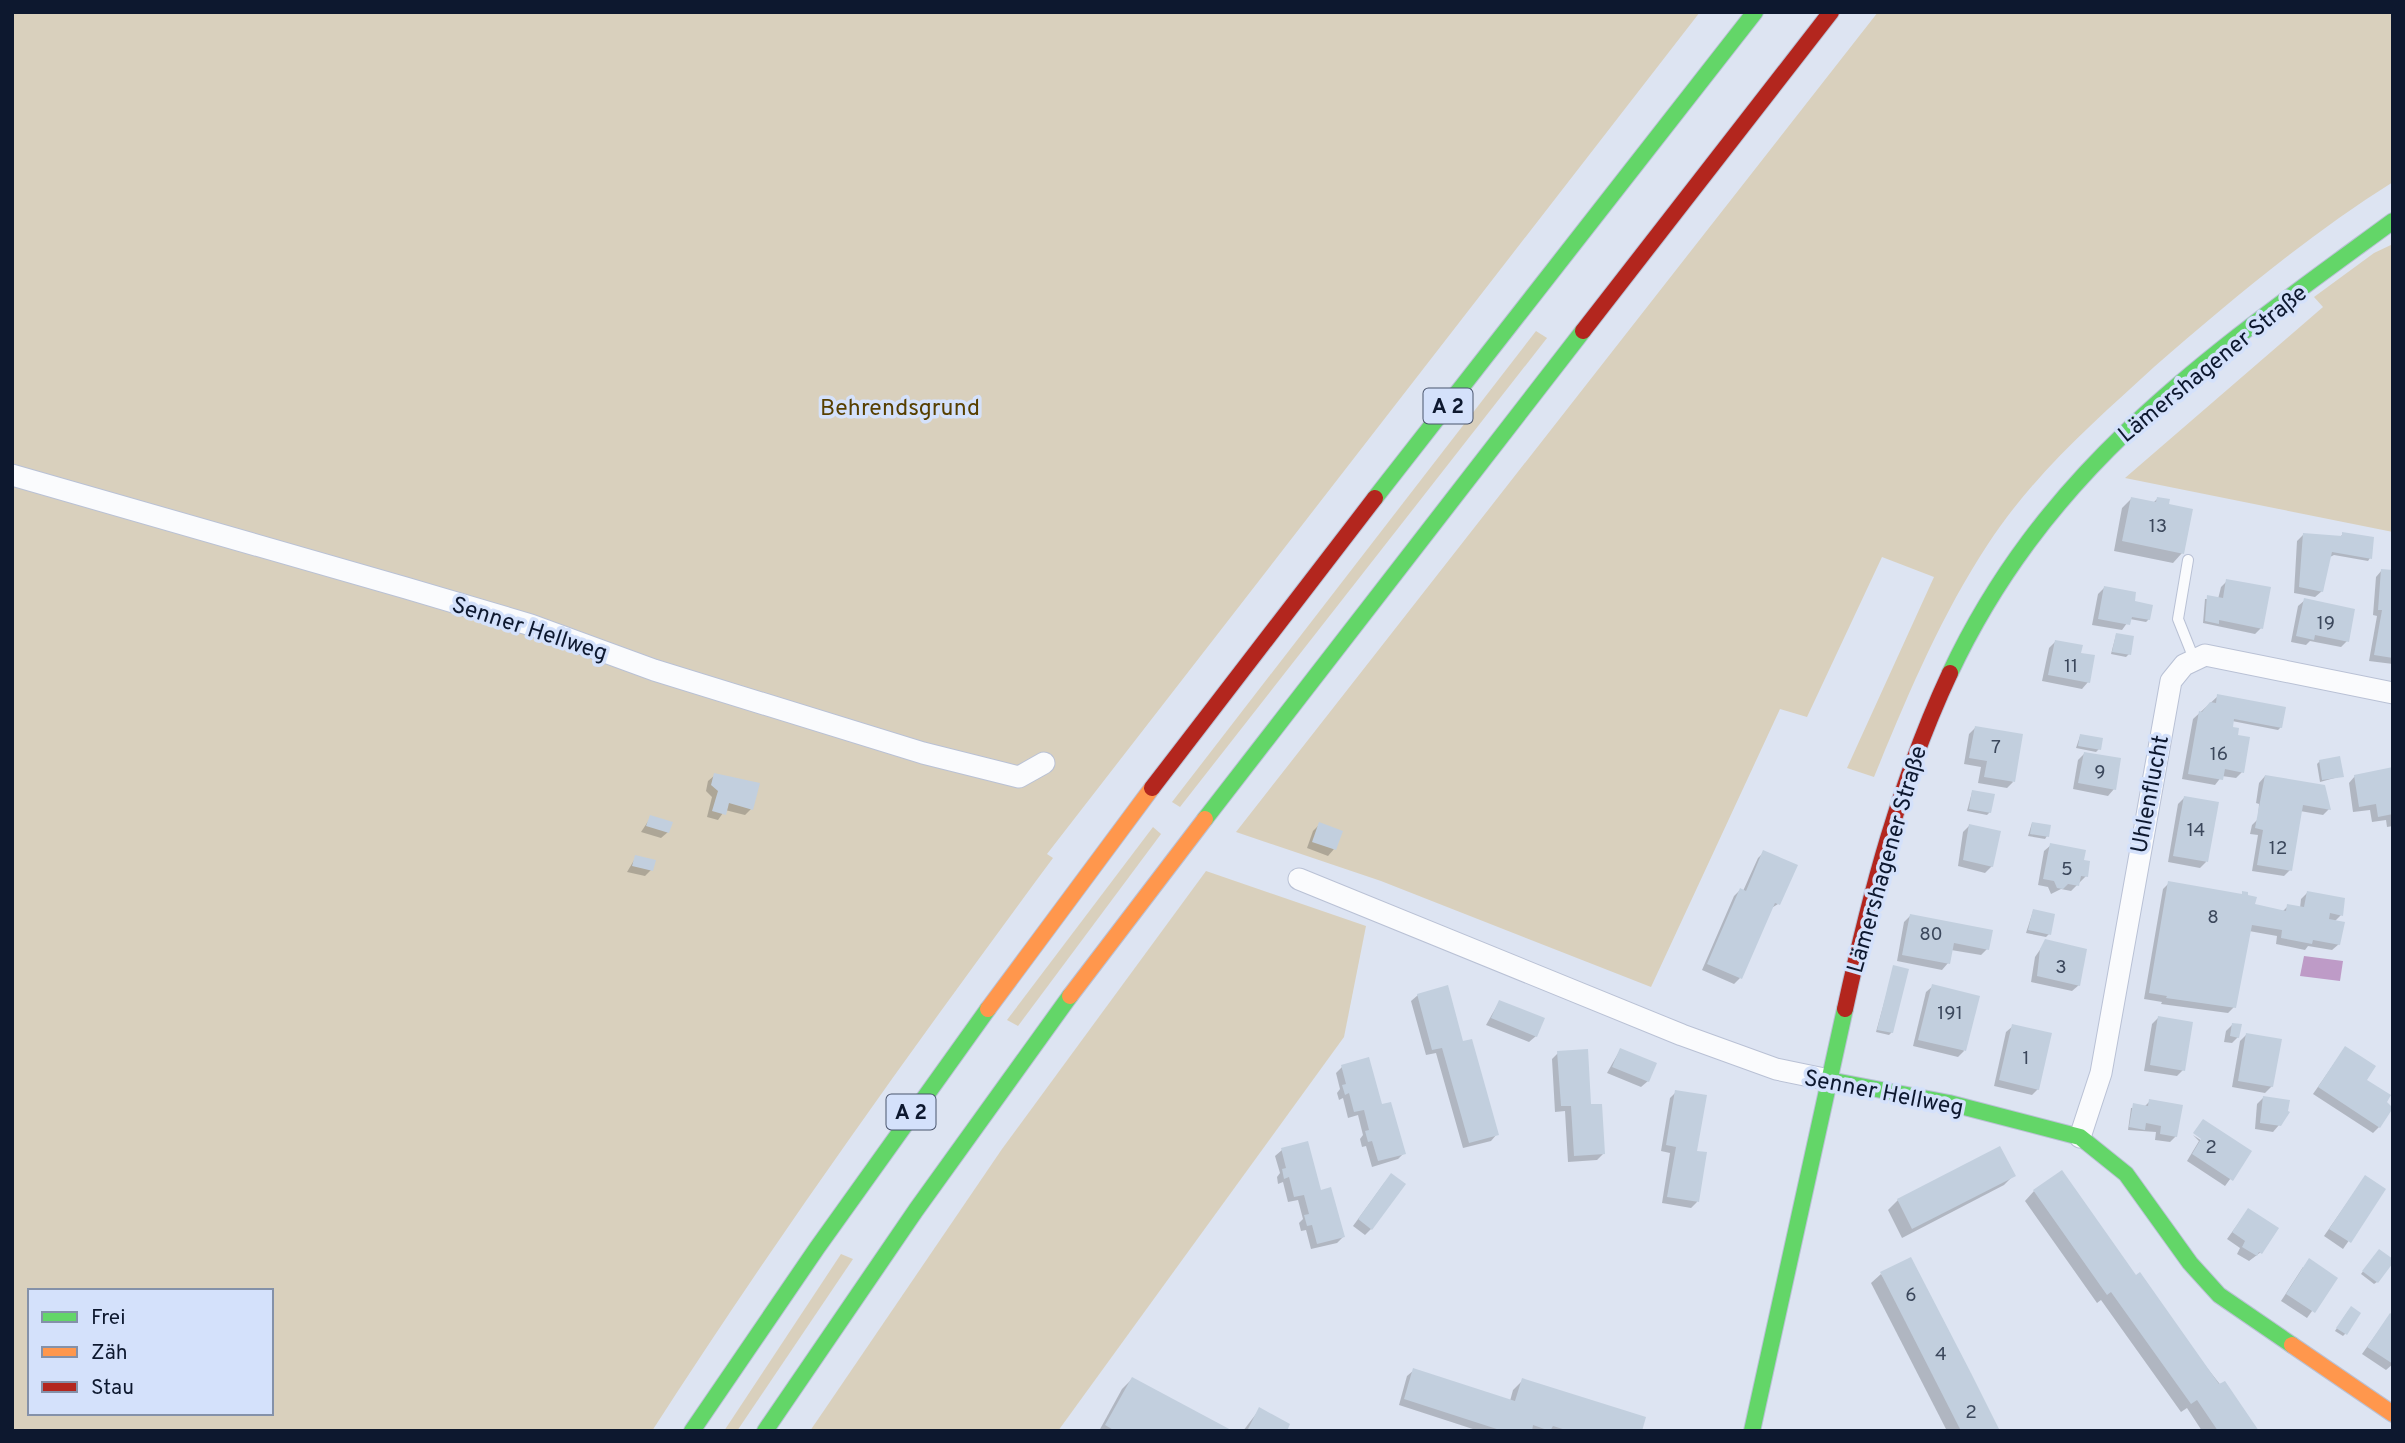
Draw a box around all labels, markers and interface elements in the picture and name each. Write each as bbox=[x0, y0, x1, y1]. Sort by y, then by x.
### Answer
street label: Lämershagener Straße bbox=[2113, 280, 2314, 450]
road number: A 2 bbox=[1424, 388, 1472, 424]
park label: Behrendsgrund bbox=[820, 395, 980, 424]
house number: 13 bbox=[2149, 515, 2167, 539]
street label: Senner Hellweg bbox=[448, 592, 611, 669]
house number: 19 bbox=[2317, 612, 2335, 636]
house number: 11 bbox=[2064, 655, 2078, 679]
street label: Uhlenflucht bbox=[2126, 733, 2177, 856]
house number: 7 bbox=[1991, 736, 2001, 760]
street label: Lämershagener Straße bbox=[1842, 743, 1935, 977]
house number: 16 bbox=[2210, 743, 2228, 767]
house number: 9 bbox=[2094, 761, 2106, 785]
house number: 14 bbox=[2187, 819, 2205, 843]
house number: 12 bbox=[2269, 837, 2287, 861]
house number: 5 bbox=[2061, 858, 2073, 882]
house number: 8 bbox=[2207, 906, 2219, 930]
house number: 80 bbox=[1919, 923, 1943, 947]
house number: 3 bbox=[2055, 956, 2067, 980]
house number: 191 bbox=[1937, 1002, 1963, 1026]
house number: 1 bbox=[2022, 1047, 2030, 1071]
street label: Senner Hellweg bbox=[1801, 1065, 1966, 1124]
road number: A 2 bbox=[886, 1094, 936, 1130]
house number: 2 bbox=[2205, 1136, 2217, 1160]
house number: 6 bbox=[1905, 1284, 1917, 1308]
legend bbox=[28, 1289, 273, 1415]
text: Frei bbox=[91, 1305, 126, 1332]
text: Zäh bbox=[91, 1340, 128, 1367]
house number: 4 bbox=[1935, 1343, 1947, 1367]
text: Stau bbox=[91, 1375, 134, 1402]
house number: 2 bbox=[1965, 1401, 1977, 1425]

